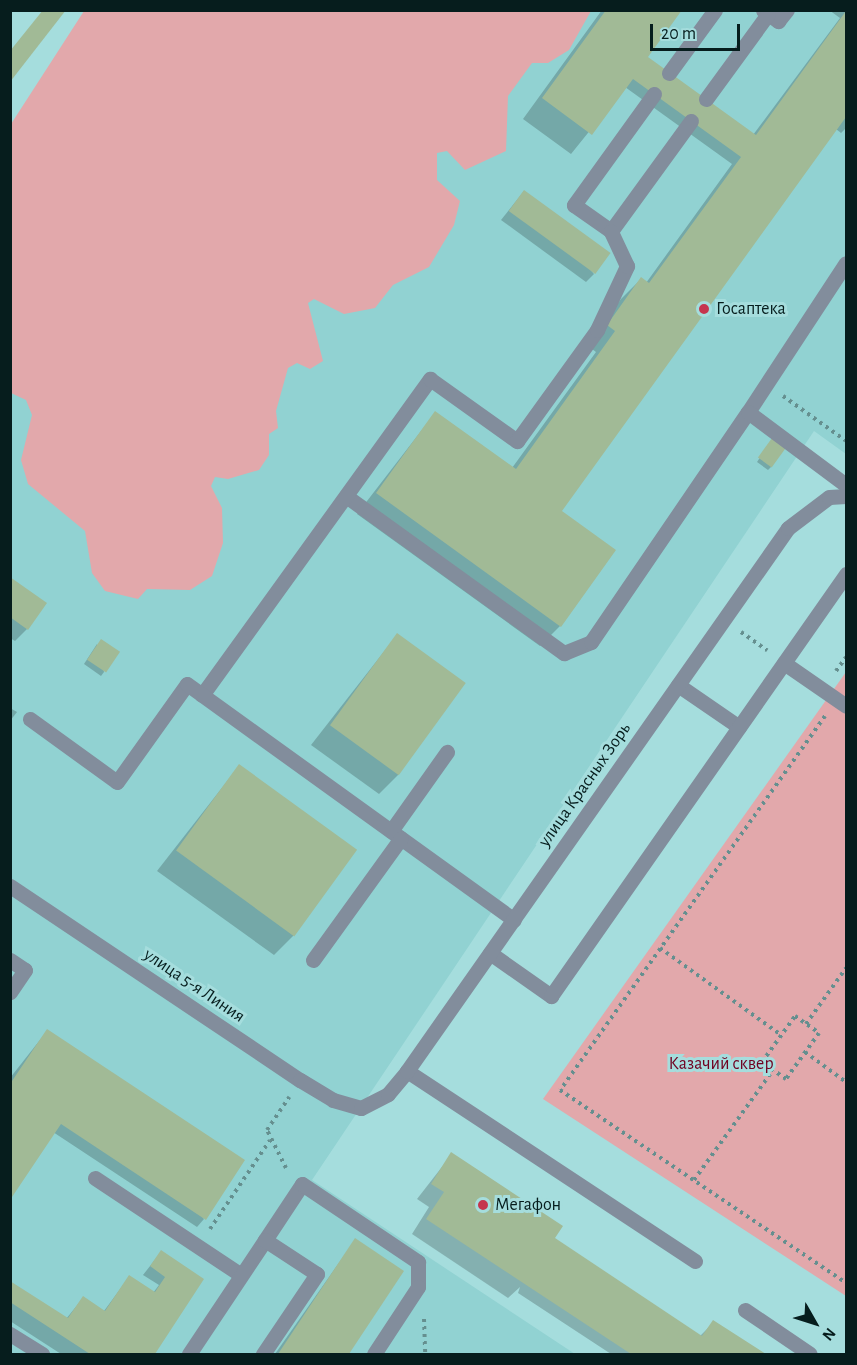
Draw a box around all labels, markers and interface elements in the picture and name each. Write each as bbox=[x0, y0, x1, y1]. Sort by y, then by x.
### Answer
scale bar bbox=[653, 12, 743, 50]
text: 20 m bbox=[661, 25, 696, 43]
place label: Госаптека bbox=[716, 298, 786, 320]
marker: Госаптека bbox=[697, 302, 711, 316]
street label: улица Красных Зорь bbox=[534, 719, 636, 851]
street label: улица 5-я Линия bbox=[139, 944, 249, 1028]
park label: Казачий сквер bbox=[668, 1053, 774, 1075]
place label: Мегафон bbox=[495, 1194, 561, 1216]
marker: Мегафон bbox=[476, 1198, 490, 1212]
north arrow bbox=[785, 1293, 845, 1353]
text: N bbox=[819, 1325, 839, 1344]

